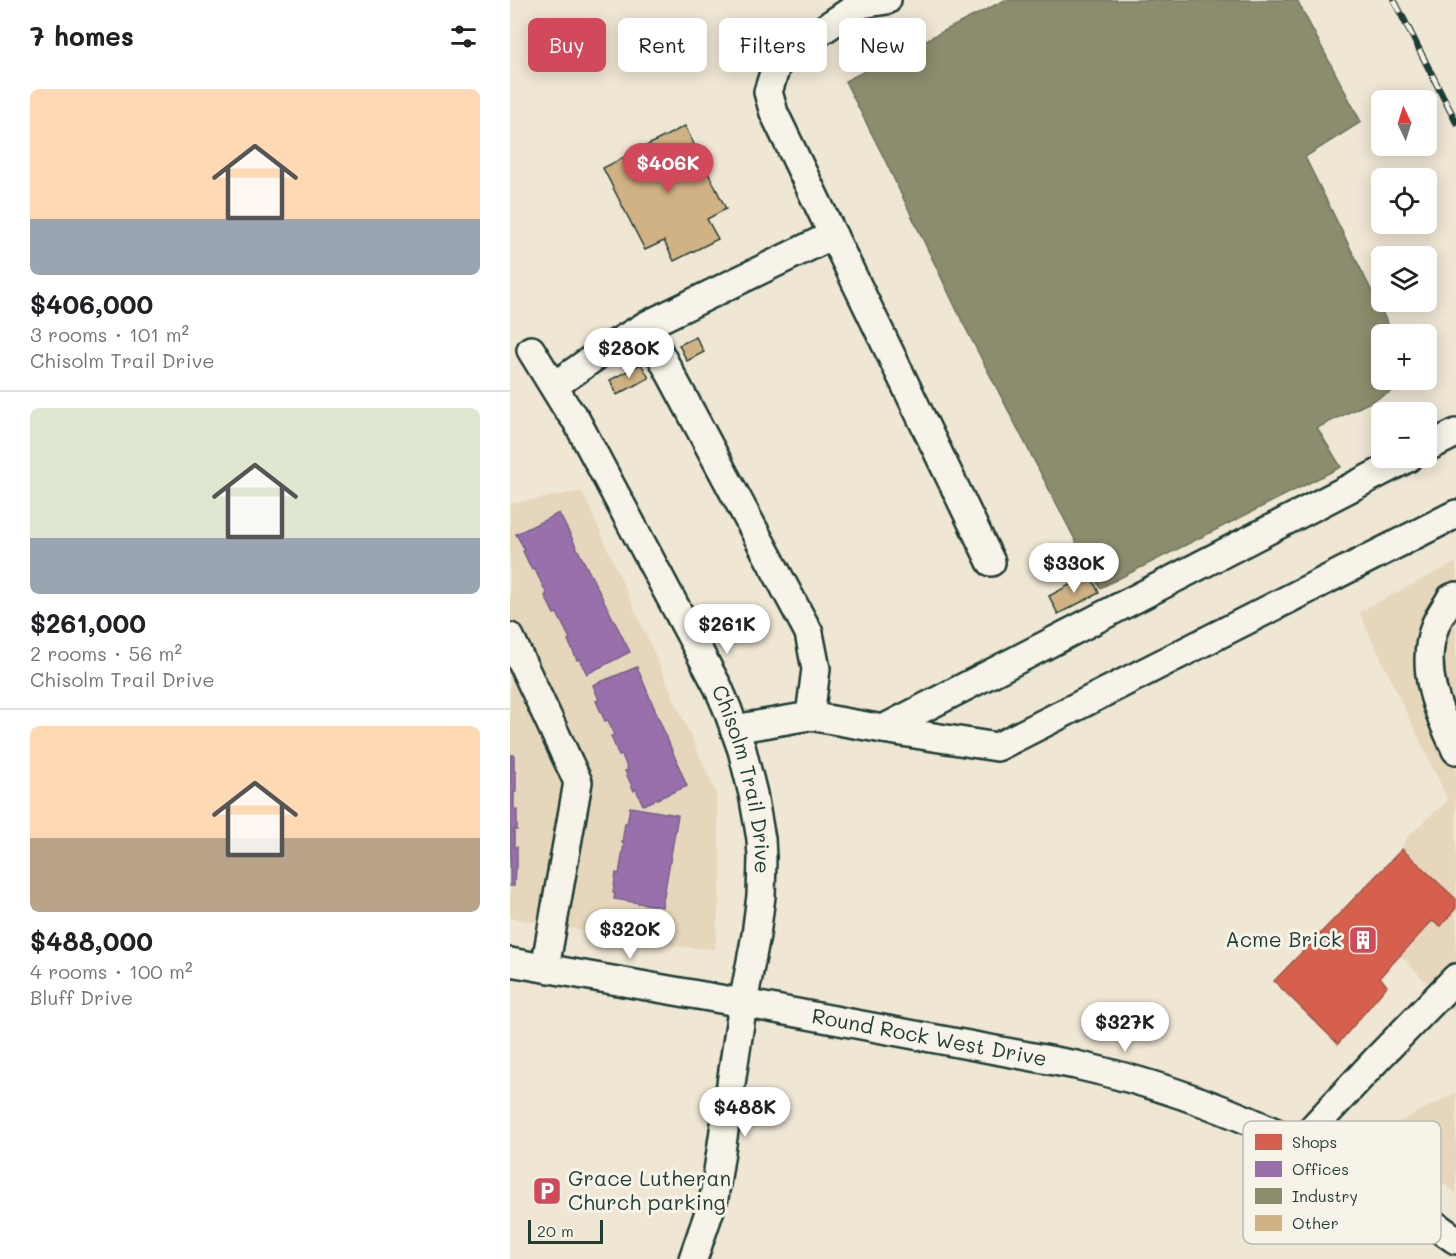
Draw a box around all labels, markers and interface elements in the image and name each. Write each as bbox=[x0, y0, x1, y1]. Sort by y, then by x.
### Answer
chip: Buy bbox=[528, 18, 606, 72]
chip: Rent bbox=[618, 18, 707, 72]
chip: Filters bbox=[719, 18, 827, 72]
chip: New bbox=[839, 18, 926, 72]
text: 7 homes bbox=[30, 19, 134, 53]
icon: filters bbox=[447, 20, 480, 53]
north arrow bbox=[1371, 90, 1437, 156]
map controls bbox=[1371, 90, 1437, 468]
icon: home bbox=[201, 128, 309, 236]
pin: $406K bbox=[626, 143, 710, 194]
text: $406K bbox=[636, 149, 700, 175]
button: locate bbox=[1371, 168, 1437, 234]
button: layers bbox=[1371, 246, 1437, 312]
text: $406,000 bbox=[30, 287, 153, 321]
text: 3 rooms · 101 m² bbox=[30, 321, 189, 347]
button: + bbox=[1371, 324, 1437, 390]
pin: $280K bbox=[587, 328, 671, 379]
text: $280K bbox=[598, 334, 660, 360]
text: Chisolm Trail Drive bbox=[30, 347, 215, 373]
button: − bbox=[1371, 402, 1437, 468]
icon: home bbox=[201, 447, 309, 555]
pin: $330K bbox=[1032, 543, 1116, 594]
text: $330K bbox=[1043, 549, 1105, 575]
pin: $261K bbox=[685, 604, 769, 655]
text: $261,000 bbox=[30, 606, 146, 640]
text: $261K bbox=[698, 610, 756, 636]
text: 2 rooms · 56 m² bbox=[30, 640, 182, 666]
text: Chisolm Trail Drive bbox=[30, 666, 215, 692]
street label: Chisolm Trail Drive bbox=[707, 680, 777, 874]
icon: home bbox=[201, 765, 309, 873]
pin: $320K bbox=[588, 909, 672, 960]
text: $320K bbox=[599, 915, 661, 941]
text: $488,000 bbox=[30, 924, 153, 958]
building icon: Acme Brick bbox=[1347, 924, 1379, 956]
place label: Acme Brick bbox=[1225, 925, 1342, 952]
text: 4 rooms · 100 m² bbox=[30, 958, 193, 984]
text: Bluff Drive bbox=[30, 984, 133, 1010]
street label: Round Rock West Drive bbox=[810, 1001, 1049, 1071]
pin: $327K bbox=[1083, 1002, 1167, 1053]
text: $327K bbox=[1095, 1008, 1155, 1034]
pin: $488K bbox=[703, 1087, 787, 1138]
text: $488K bbox=[714, 1093, 777, 1119]
legend bbox=[1243, 1121, 1441, 1244]
text: Shops bbox=[1292, 1131, 1337, 1152]
text: Offices bbox=[1292, 1158, 1349, 1179]
place label: Grace Lutheran Church parking bbox=[568, 1164, 731, 1215]
parking icon: Grace Lutheran Church parking bbox=[531, 1175, 563, 1207]
text: Industry bbox=[1292, 1185, 1358, 1206]
text: Other bbox=[1292, 1212, 1339, 1233]
scale bar bbox=[528, 1217, 603, 1244]
text: 20 m bbox=[537, 1220, 574, 1241]

